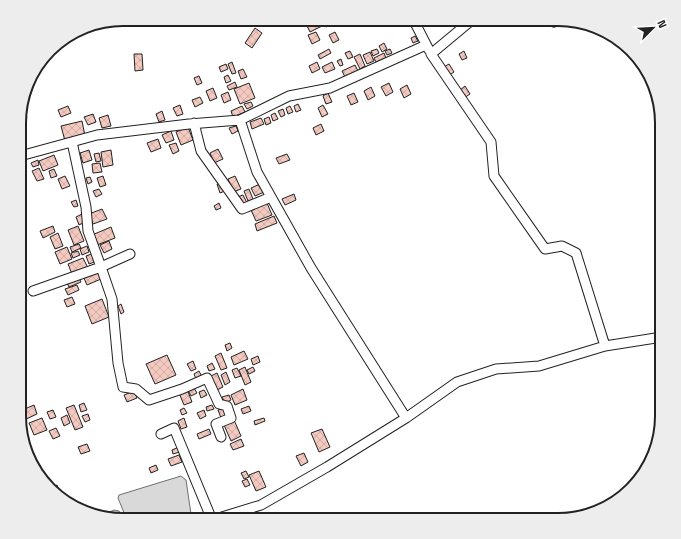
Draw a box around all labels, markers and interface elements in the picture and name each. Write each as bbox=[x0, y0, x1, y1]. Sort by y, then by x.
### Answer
north arrow bbox=[633, 8, 673, 48]
text: N bbox=[654, 18, 670, 30]

